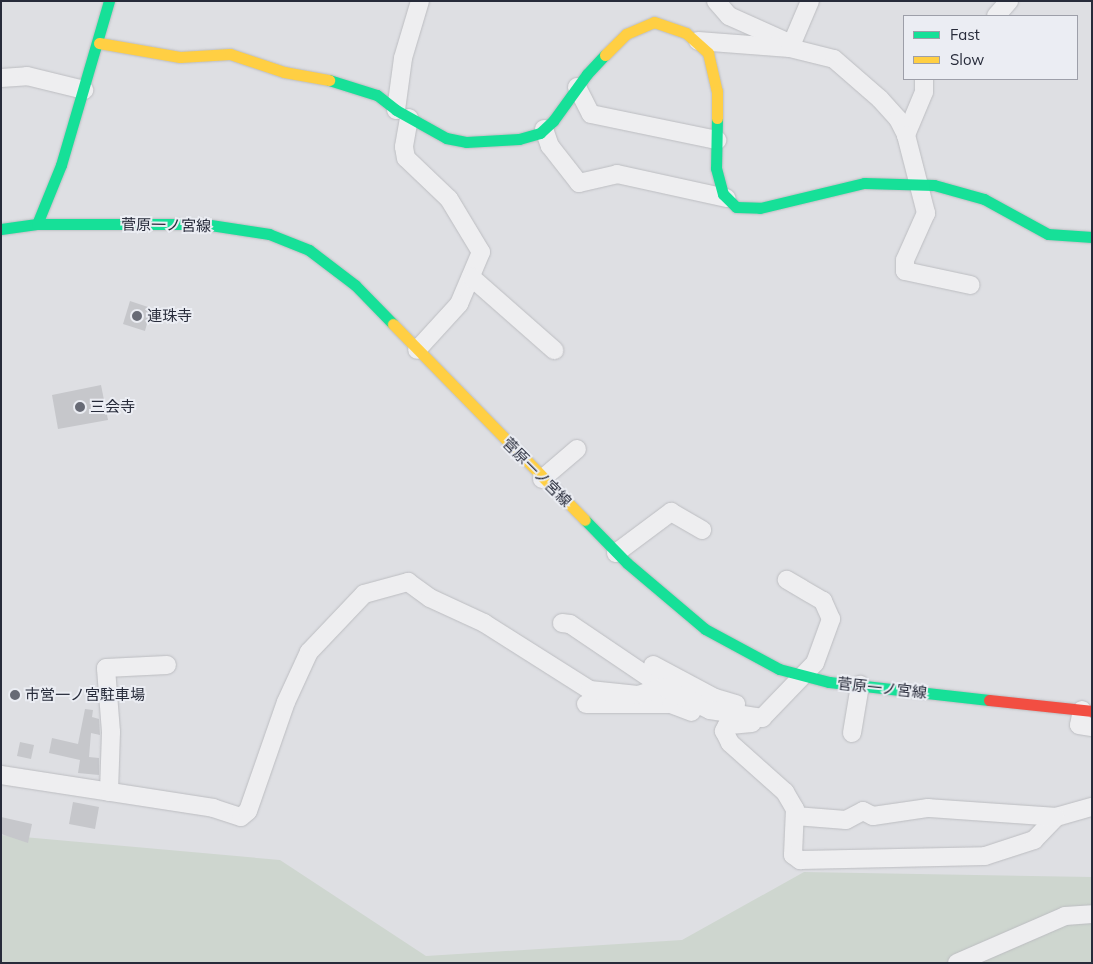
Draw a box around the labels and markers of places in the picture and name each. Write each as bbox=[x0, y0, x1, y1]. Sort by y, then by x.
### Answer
place label: 連珠寺 bbox=[147, 307, 192, 325]
marker: 連珠寺 bbox=[131, 310, 143, 322]
place label: 三会寺 bbox=[90, 398, 135, 416]
marker: 三会寺 bbox=[74, 401, 86, 413]
place label: 市営一ノ宮駐車場 bbox=[25, 686, 145, 704]
marker: 市営一ノ宮駐車場 bbox=[9, 689, 21, 701]

